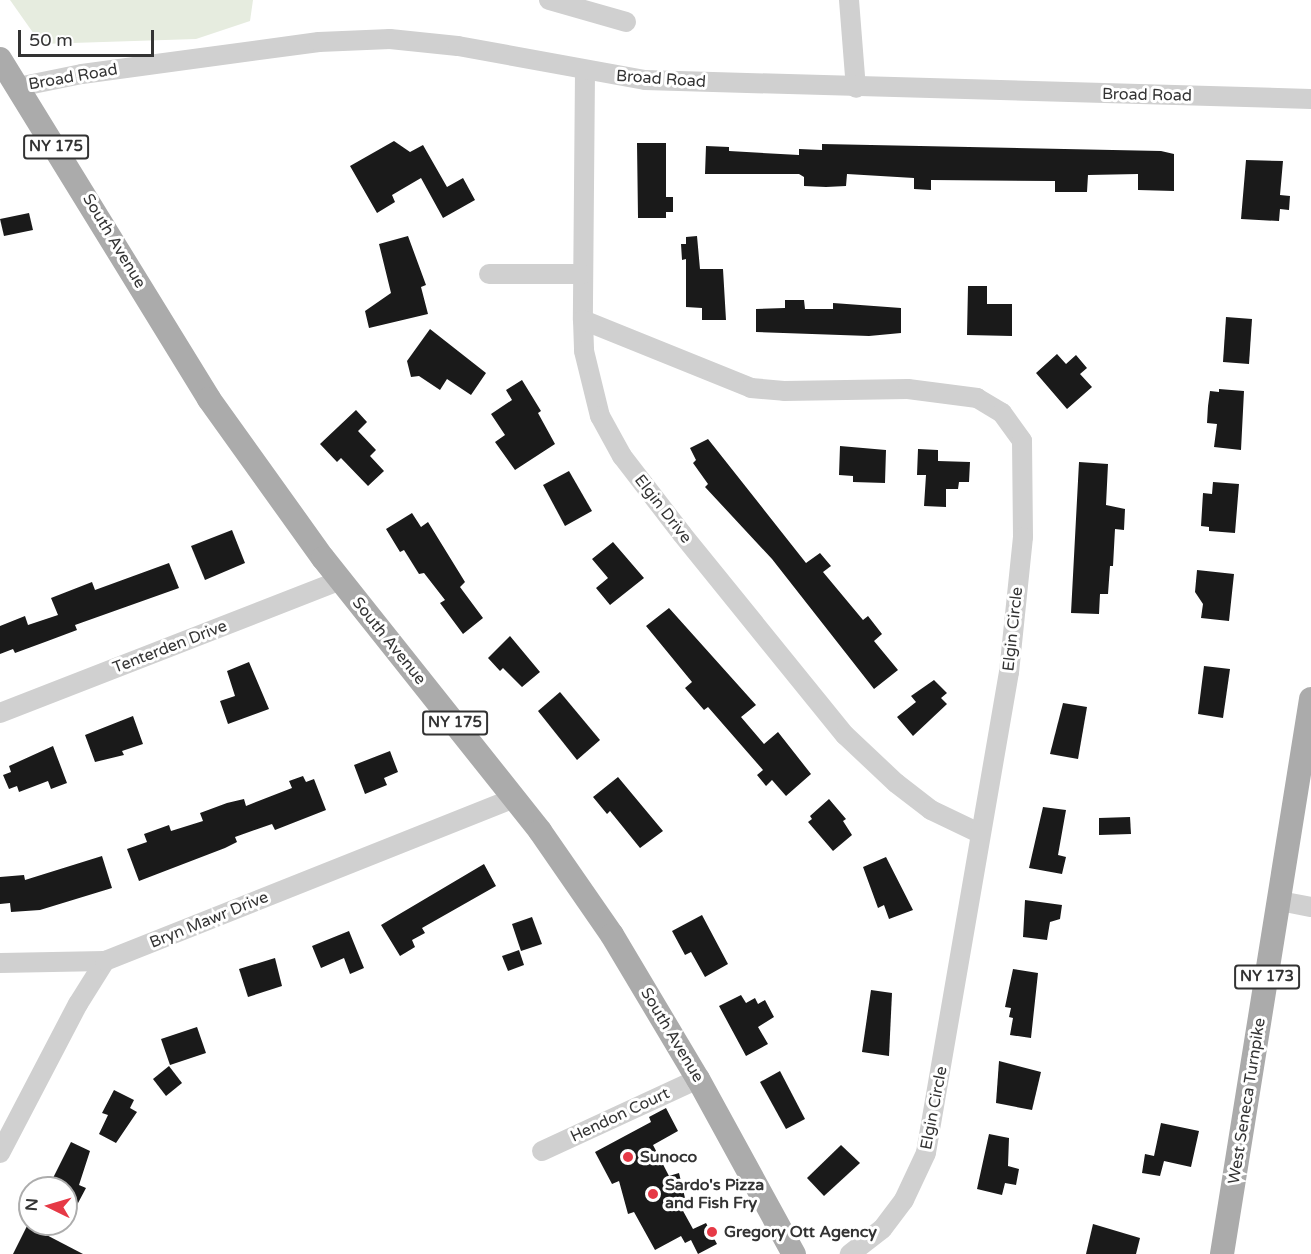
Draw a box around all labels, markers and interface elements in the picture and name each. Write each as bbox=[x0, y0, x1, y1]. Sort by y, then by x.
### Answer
scale bar bbox=[21, 18, 158, 56]
text: 50 m bbox=[29, 29, 73, 51]
street label: Broad Road bbox=[27, 60, 119, 94]
street label: Broad Road bbox=[615, 66, 707, 92]
street label: Broad Road bbox=[1102, 85, 1192, 105]
road number: NY 175 bbox=[23, 135, 89, 159]
street label: South Avenue bbox=[78, 190, 150, 292]
street label: Elgin Drive bbox=[630, 471, 696, 547]
street label: Elgin Circle bbox=[999, 586, 1027, 672]
street label: South Avenue bbox=[348, 594, 430, 688]
street label: Tenterden Drive bbox=[110, 616, 230, 678]
road number: NY 175 bbox=[422, 711, 488, 735]
street label: Bryn Mawr Drive bbox=[147, 887, 271, 953]
road number: NY 173 bbox=[1234, 965, 1300, 989]
street label: South Avenue bbox=[636, 984, 708, 1086]
street label: West Seneca Turnpike bbox=[1224, 1017, 1270, 1185]
street label: Elgin Circle bbox=[916, 1065, 952, 1151]
street label: Hendon Court bbox=[567, 1084, 673, 1146]
place label: Sunoco bbox=[640, 1147, 697, 1167]
marker: Sunoco bbox=[621, 1150, 635, 1164]
place label: Sardo's Pizza and Fish Fry bbox=[665, 1175, 764, 1213]
north arrow bbox=[18, 1176, 78, 1236]
marker: Sardo's Pizza and Fish Fry bbox=[646, 1187, 660, 1201]
text: N bbox=[22, 1197, 43, 1212]
place label: Gregory Ott Agency bbox=[724, 1222, 877, 1242]
marker: Gregory Ott Agency bbox=[705, 1225, 719, 1239]

